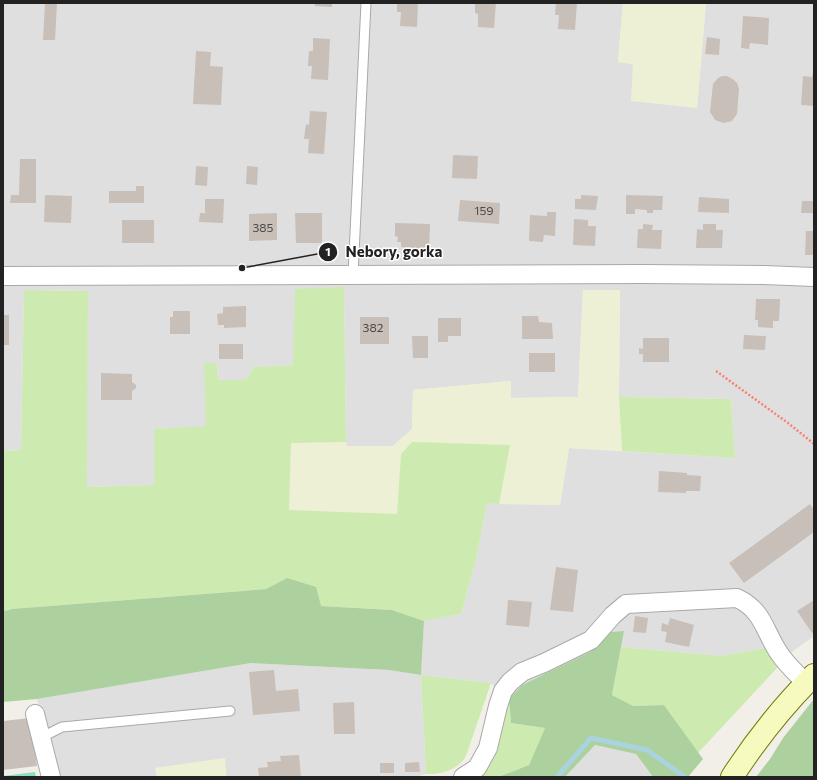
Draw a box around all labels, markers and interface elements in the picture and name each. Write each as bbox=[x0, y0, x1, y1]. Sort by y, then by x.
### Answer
house number: 159 bbox=[474, 203, 494, 217]
house number: 385 bbox=[252, 220, 274, 234]
callout: Nebory, gorka bbox=[318, 238, 450, 265]
text: Nebory, gorka bbox=[346, 242, 443, 260]
text: 1 bbox=[325, 244, 331, 258]
house number: 382 bbox=[363, 320, 384, 334]

